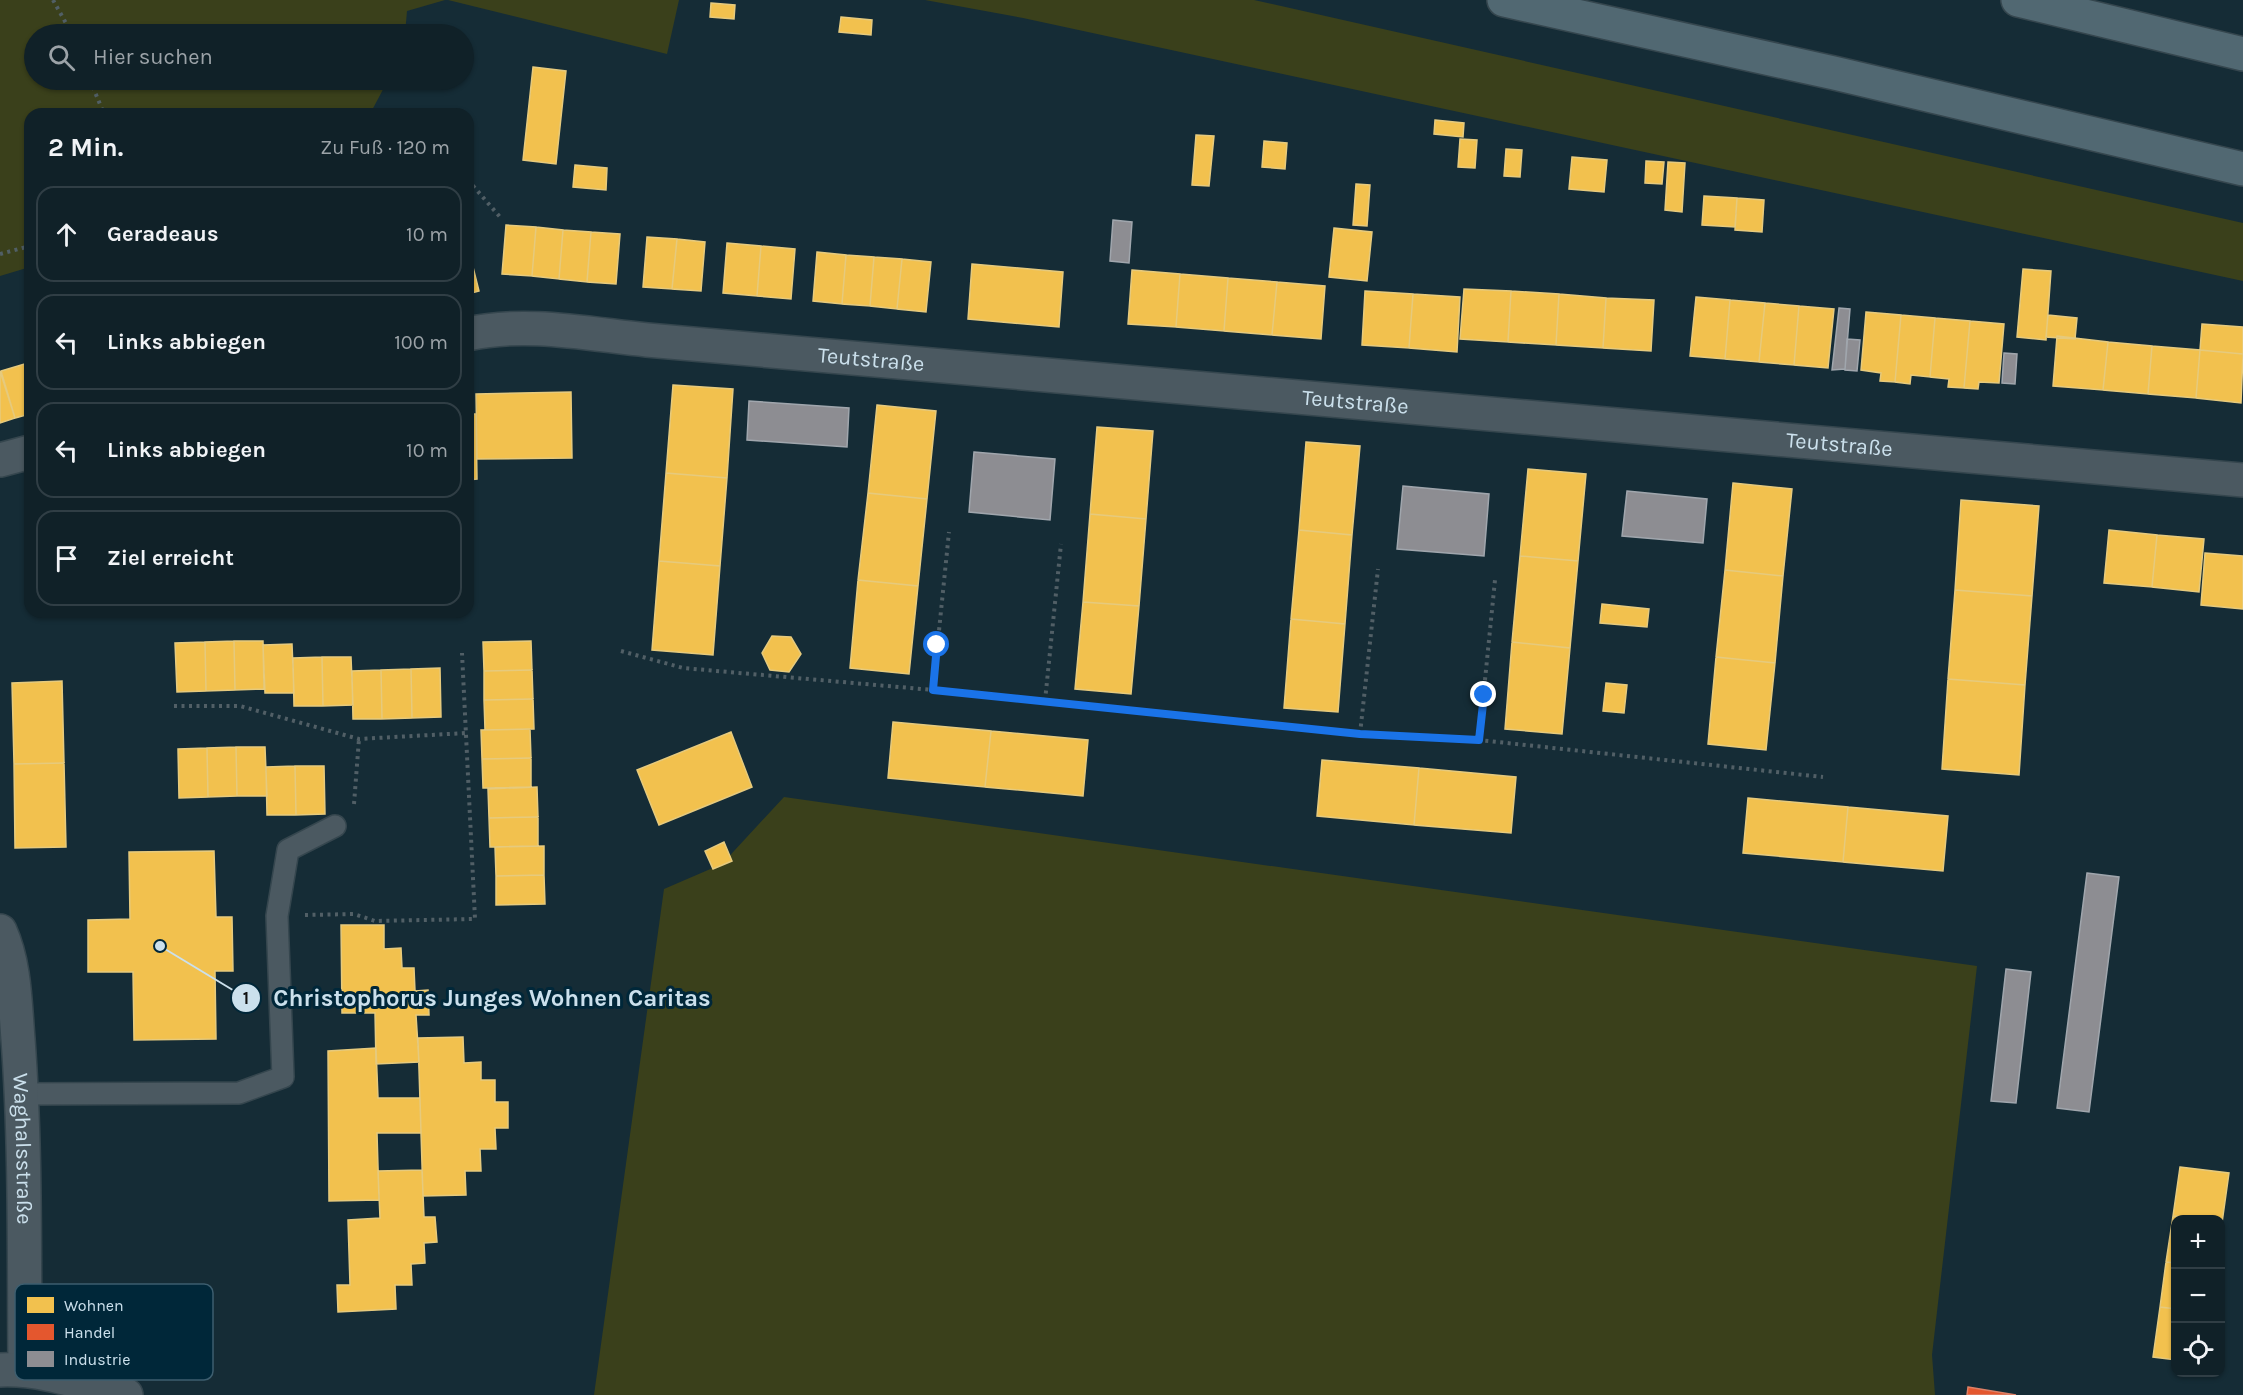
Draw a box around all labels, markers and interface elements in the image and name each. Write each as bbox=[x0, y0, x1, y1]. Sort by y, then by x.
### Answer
search box bbox=[24, 24, 474, 90]
icon: search bbox=[45, 41, 78, 74]
text: Hier suchen bbox=[93, 44, 213, 70]
text: 2 Min. bbox=[48, 132, 123, 163]
text: Zu Fuß · 120 m bbox=[320, 136, 450, 159]
icon: ahead bbox=[50, 218, 83, 251]
text: Geradeaus bbox=[107, 221, 219, 247]
text: 10 m bbox=[406, 223, 448, 246]
icon: left bbox=[50, 326, 83, 359]
text: Links abbiegen bbox=[107, 329, 266, 355]
text: 100 m bbox=[394, 331, 448, 354]
street label: Teutstraße bbox=[817, 342, 926, 377]
street label: Teutstraße bbox=[1301, 385, 1410, 420]
street label: Teutstraße bbox=[1785, 427, 1894, 462]
icon: left bbox=[50, 434, 83, 467]
text: Links abbiegen bbox=[107, 437, 266, 463]
text: 10 m bbox=[406, 439, 448, 462]
icon: arrive bbox=[50, 542, 83, 575]
text: Ziel erreicht bbox=[107, 545, 234, 571]
route start bbox=[923, 631, 949, 657]
route end bbox=[1470, 681, 1496, 707]
callout: Christophorus Junges Wohnen Caritas bbox=[231, 977, 722, 1019]
text: Christophorus Junges Wohnen Caritas bbox=[273, 984, 711, 1012]
text: 1 bbox=[243, 987, 249, 1009]
street label: Waghalsstraße bbox=[7, 1072, 37, 1225]
map controls bbox=[2171, 1215, 2225, 1377]
button: + bbox=[2171, 1215, 2225, 1269]
button: − bbox=[2171, 1269, 2225, 1323]
legend bbox=[15, 1284, 213, 1380]
text: Wohnen bbox=[64, 1296, 124, 1315]
text: Handel bbox=[64, 1323, 115, 1342]
button: locate bbox=[2171, 1323, 2225, 1377]
text: Industrie bbox=[64, 1350, 131, 1369]

